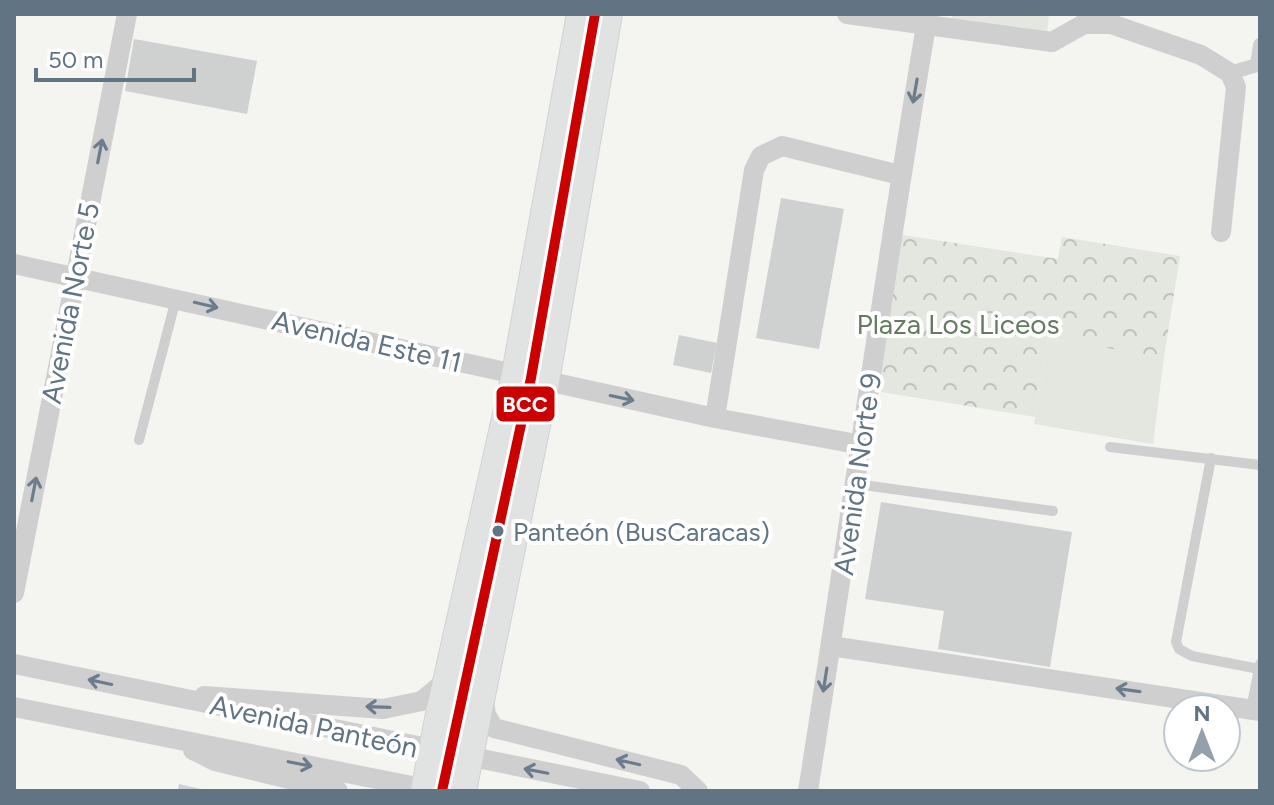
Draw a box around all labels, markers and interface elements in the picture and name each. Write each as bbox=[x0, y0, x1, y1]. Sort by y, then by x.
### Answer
scale bar bbox=[36, 32, 194, 82]
text: 50 m bbox=[48, 45, 104, 74]
one-way arrow bbox=[907, 78, 922, 103]
one-way arrow bbox=[93, 139, 108, 165]
street label: Avenida Norte 5 bbox=[34, 200, 106, 406]
one-way arrow bbox=[193, 298, 219, 313]
street label: Avenida Este 11 bbox=[269, 303, 465, 379]
park label: Plaza Los Liceos bbox=[856, 307, 1060, 341]
street label: Avenida Norte 9 bbox=[826, 371, 888, 577]
line badge: BCC bbox=[495, 385, 556, 423]
text: BCC bbox=[502, 391, 548, 418]
one-way arrow bbox=[608, 391, 634, 406]
one-way arrow bbox=[28, 477, 43, 502]
place label: Panteón (BusCaracas) bbox=[513, 516, 770, 548]
marker: Panteón (BusCaracas) bbox=[490, 523, 506, 539]
one-way arrow bbox=[817, 667, 832, 692]
one-way arrow bbox=[88, 674, 114, 689]
one-way arrow bbox=[1116, 682, 1141, 697]
street label: Avenida Panteón bbox=[207, 687, 421, 765]
north arrow bbox=[1162, 693, 1242, 773]
one-way arrow bbox=[365, 700, 391, 715]
text: N bbox=[1193, 700, 1211, 727]
one-way arrow bbox=[616, 754, 642, 769]
one-way arrow bbox=[286, 757, 312, 772]
one-way arrow bbox=[523, 762, 549, 777]

